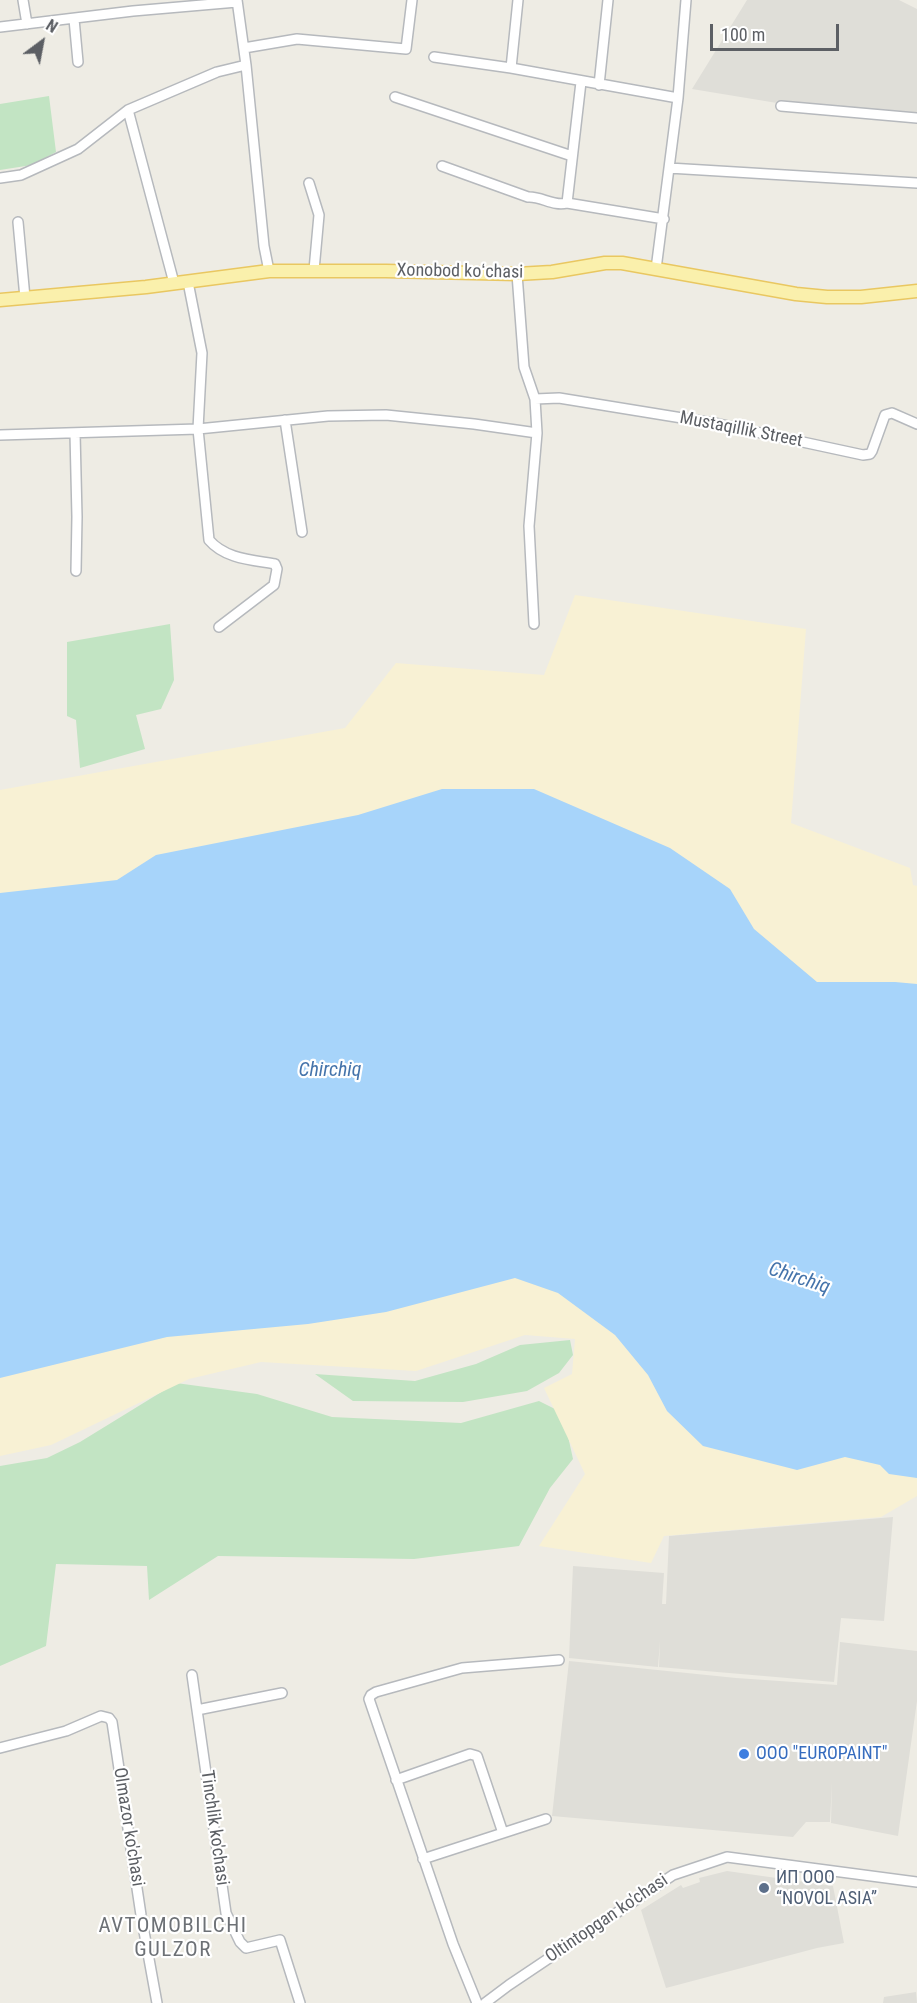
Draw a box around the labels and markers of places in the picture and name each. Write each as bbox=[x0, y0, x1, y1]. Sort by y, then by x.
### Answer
place label: OOO "EUROPAINT" bbox=[756, 1743, 887, 1765]
marker: OOO "EUROPAINT" bbox=[737, 1747, 751, 1761]
place label: ИП ООО “NOVOL ASIA” bbox=[776, 1867, 877, 1910]
marker: ИП ООО “NOVOL ASIA” bbox=[757, 1881, 771, 1895]

